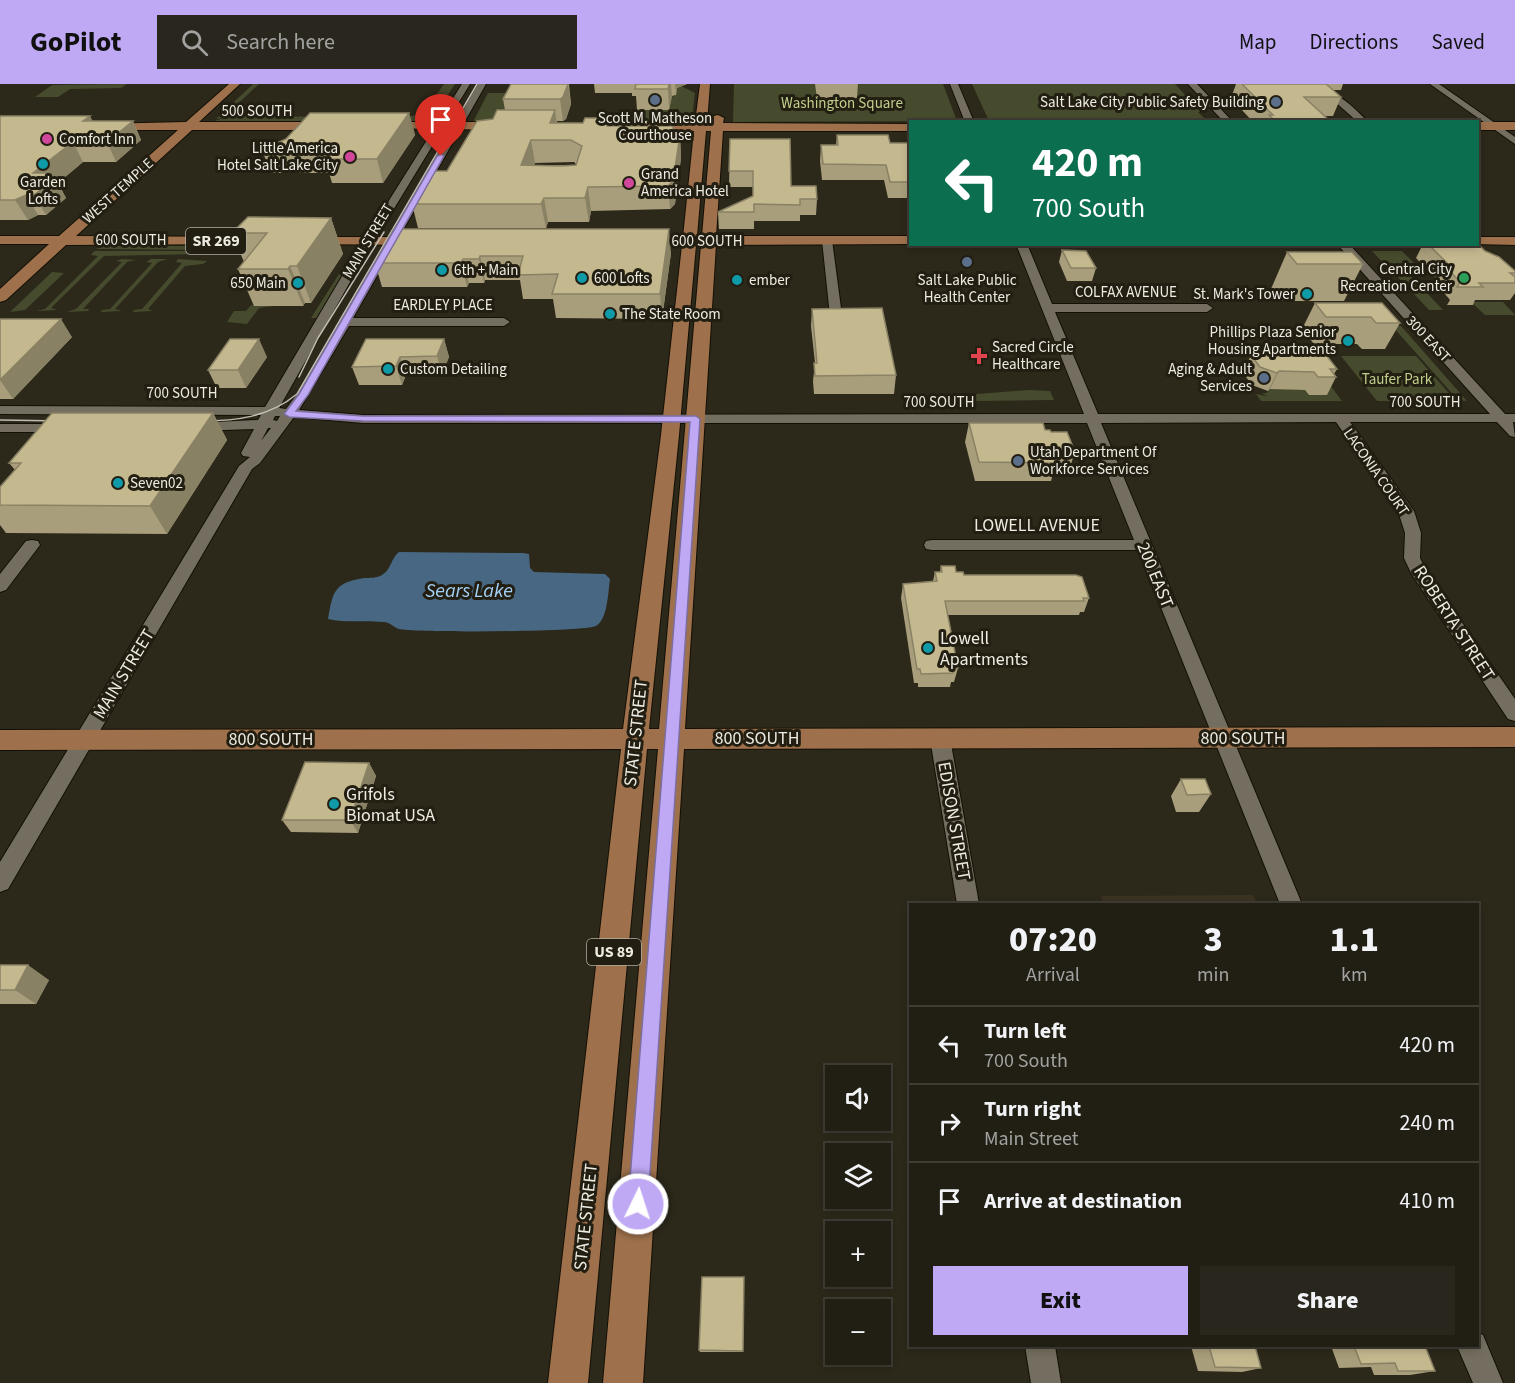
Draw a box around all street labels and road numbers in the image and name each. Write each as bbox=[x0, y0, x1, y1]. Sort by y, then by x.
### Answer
street label: 500 SOUTH bbox=[222, 101, 292, 122]
street label: WEST TEMPLE bbox=[78, 153, 158, 229]
street label: MAIN STREET bbox=[337, 200, 399, 282]
road number: SR 269 bbox=[186, 228, 246, 254]
street label: 600 SOUTH bbox=[96, 230, 166, 251]
street label: 600 SOUTH bbox=[672, 231, 742, 252]
street label: COLFAX AVENUE bbox=[1075, 282, 1177, 303]
street label: EARDLEY PLACE bbox=[393, 295, 493, 316]
street label: 300 EAST bbox=[1401, 311, 1455, 367]
street label: 700 SOUTH bbox=[147, 383, 217, 404]
street label: 700 SOUTH bbox=[904, 392, 974, 413]
street label: 700 SOUTH bbox=[1390, 392, 1460, 413]
street label: LACONIA COURT bbox=[1338, 424, 1414, 520]
street label: LOWELL AVENUE bbox=[974, 513, 1100, 538]
street label: 200 EAST bbox=[1131, 539, 1180, 612]
street label: ROBERTA STREET bbox=[1407, 561, 1501, 686]
street label: MAIN STREET bbox=[87, 624, 161, 724]
street label: STATE STREET bbox=[618, 678, 654, 788]
street label: 800 SOUTH bbox=[715, 726, 800, 751]
street label: 800 SOUTH bbox=[1201, 726, 1286, 751]
street label: 800 SOUTH bbox=[229, 727, 314, 752]
street label: EDISON STREET bbox=[931, 760, 977, 883]
road number: US 89 bbox=[587, 939, 641, 965]
street label: STATE STREET bbox=[568, 1162, 604, 1272]

